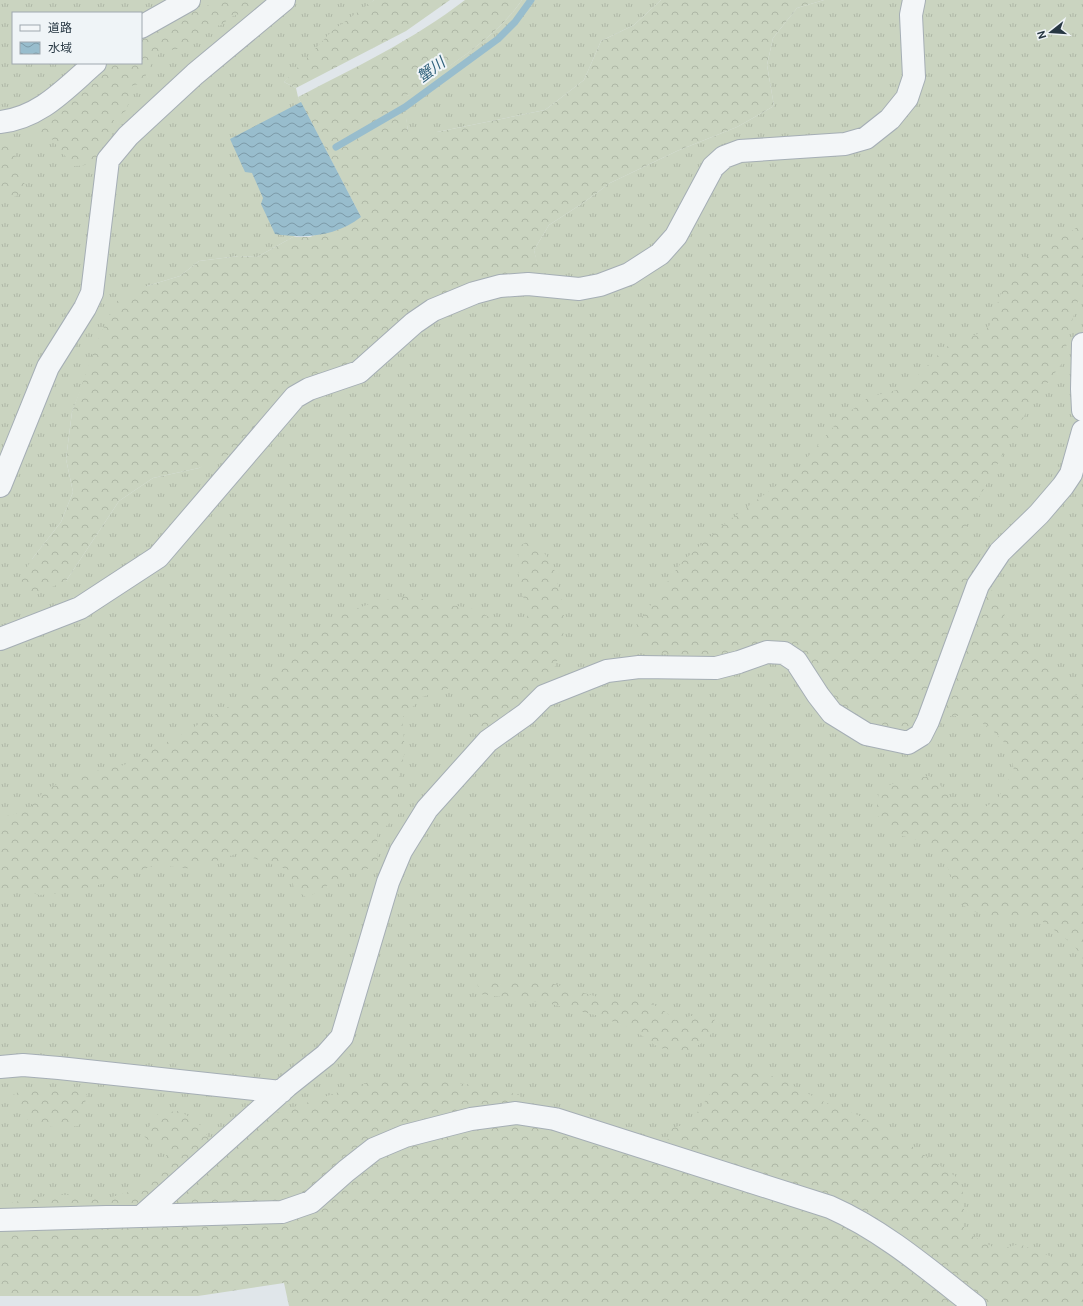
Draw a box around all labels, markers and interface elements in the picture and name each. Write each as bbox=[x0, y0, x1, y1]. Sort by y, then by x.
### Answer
legend bbox=[12, 12, 142, 64]
north arrow bbox=[1031, 12, 1071, 52]
text: 道路 bbox=[48, 21, 72, 37]
text: N bbox=[1035, 29, 1050, 40]
text: 水域 bbox=[48, 41, 72, 57]
water label: 蟹川 bbox=[414, 53, 451, 88]

